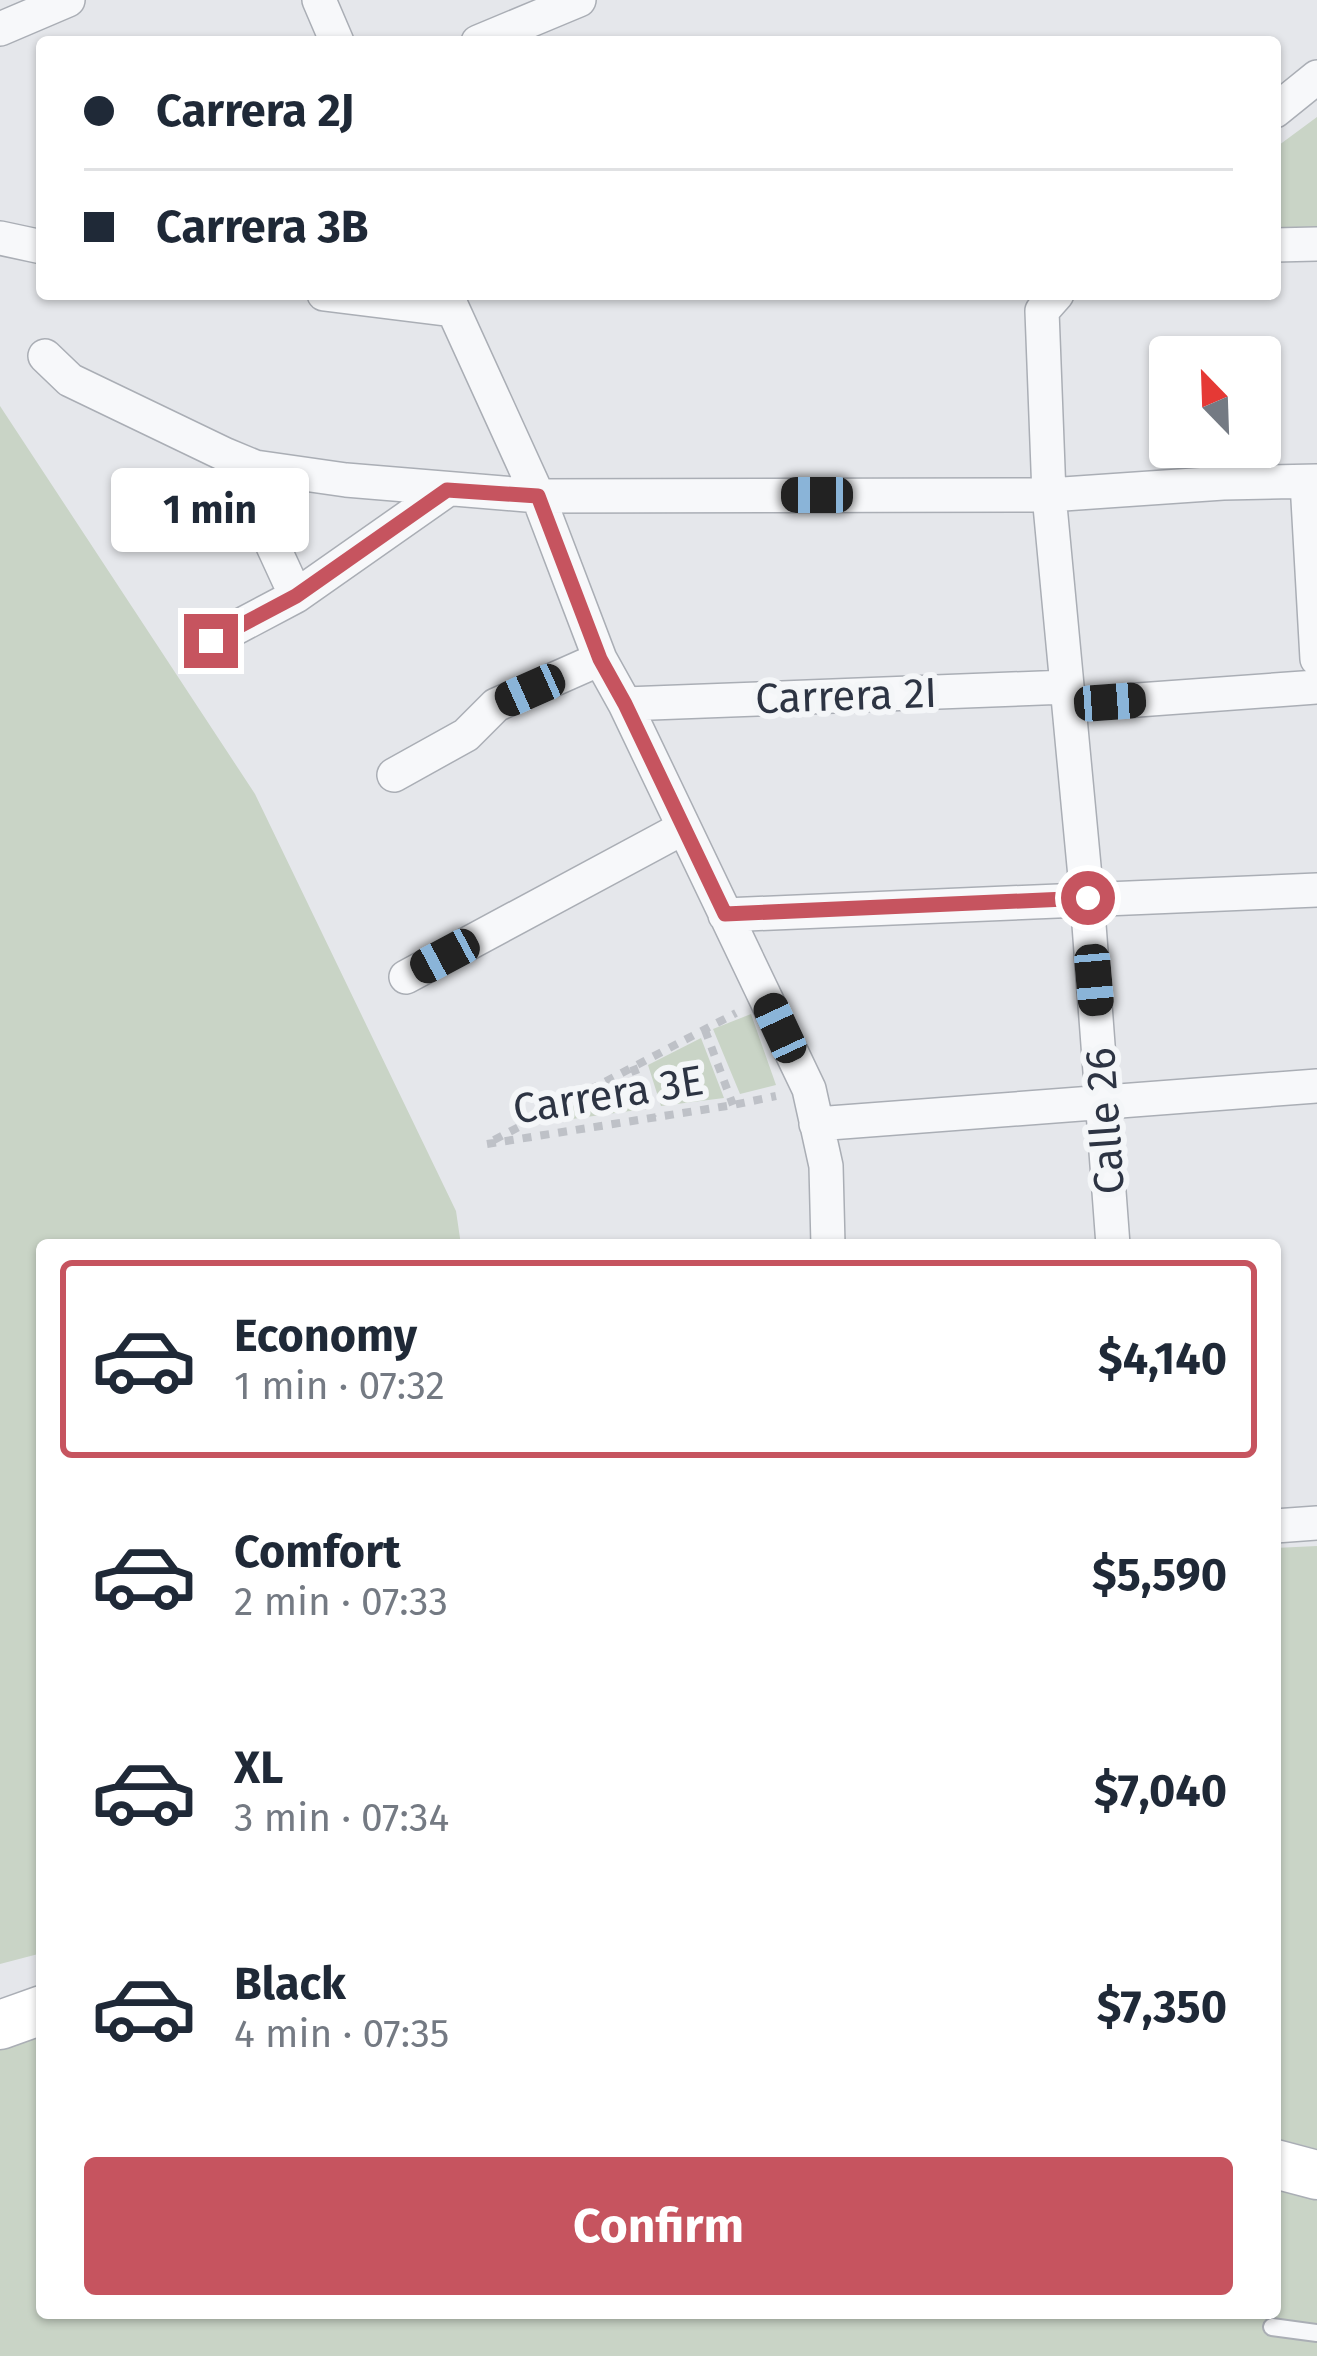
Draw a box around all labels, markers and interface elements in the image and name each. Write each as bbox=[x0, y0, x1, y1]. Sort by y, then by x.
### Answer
text: Carrera 2J bbox=[156, 84, 354, 138]
text: Carrera 3B bbox=[156, 200, 369, 254]
north arrow bbox=[1149, 336, 1281, 468]
map controls bbox=[1149, 336, 1281, 468]
callout: 1 min bbox=[112, 467, 310, 551]
car bbox=[781, 477, 853, 513]
text: 1 min bbox=[163, 487, 257, 533]
route end bbox=[184, 614, 238, 668]
car bbox=[490, 659, 570, 721]
street label: Carrera 2I bbox=[754, 668, 938, 724]
car bbox=[1073, 682, 1147, 722]
route start bbox=[1061, 871, 1115, 925]
car bbox=[405, 923, 485, 989]
car bbox=[1073, 943, 1115, 1017]
car bbox=[748, 988, 812, 1068]
street label: Calle 26 bbox=[1075, 1046, 1135, 1196]
street label: Carrera 3E bbox=[509, 1055, 707, 1135]
icon: car bbox=[90, 1305, 198, 1413]
text: Economy bbox=[234, 1309, 417, 1363]
text: $4,140 bbox=[1098, 1332, 1227, 1386]
text: 1 min · 07:32 bbox=[234, 1363, 445, 1409]
icon: car bbox=[90, 1521, 198, 1629]
text: Comfort bbox=[234, 1525, 401, 1579]
text: $5,590 bbox=[1092, 1548, 1227, 1602]
text: 2 min · 07:33 bbox=[234, 1579, 448, 1625]
icon: car bbox=[90, 1737, 198, 1845]
text: XL bbox=[234, 1741, 283, 1795]
text: $7,040 bbox=[1094, 1764, 1227, 1818]
text: 3 min · 07:34 bbox=[234, 1795, 449, 1841]
icon: car bbox=[90, 1953, 198, 2061]
text: Black bbox=[234, 1957, 346, 2011]
text: $7,350 bbox=[1097, 1980, 1227, 2034]
text: 4 min · 07:35 bbox=[234, 2011, 449, 2057]
button: Confirm bbox=[84, 2157, 1233, 2295]

